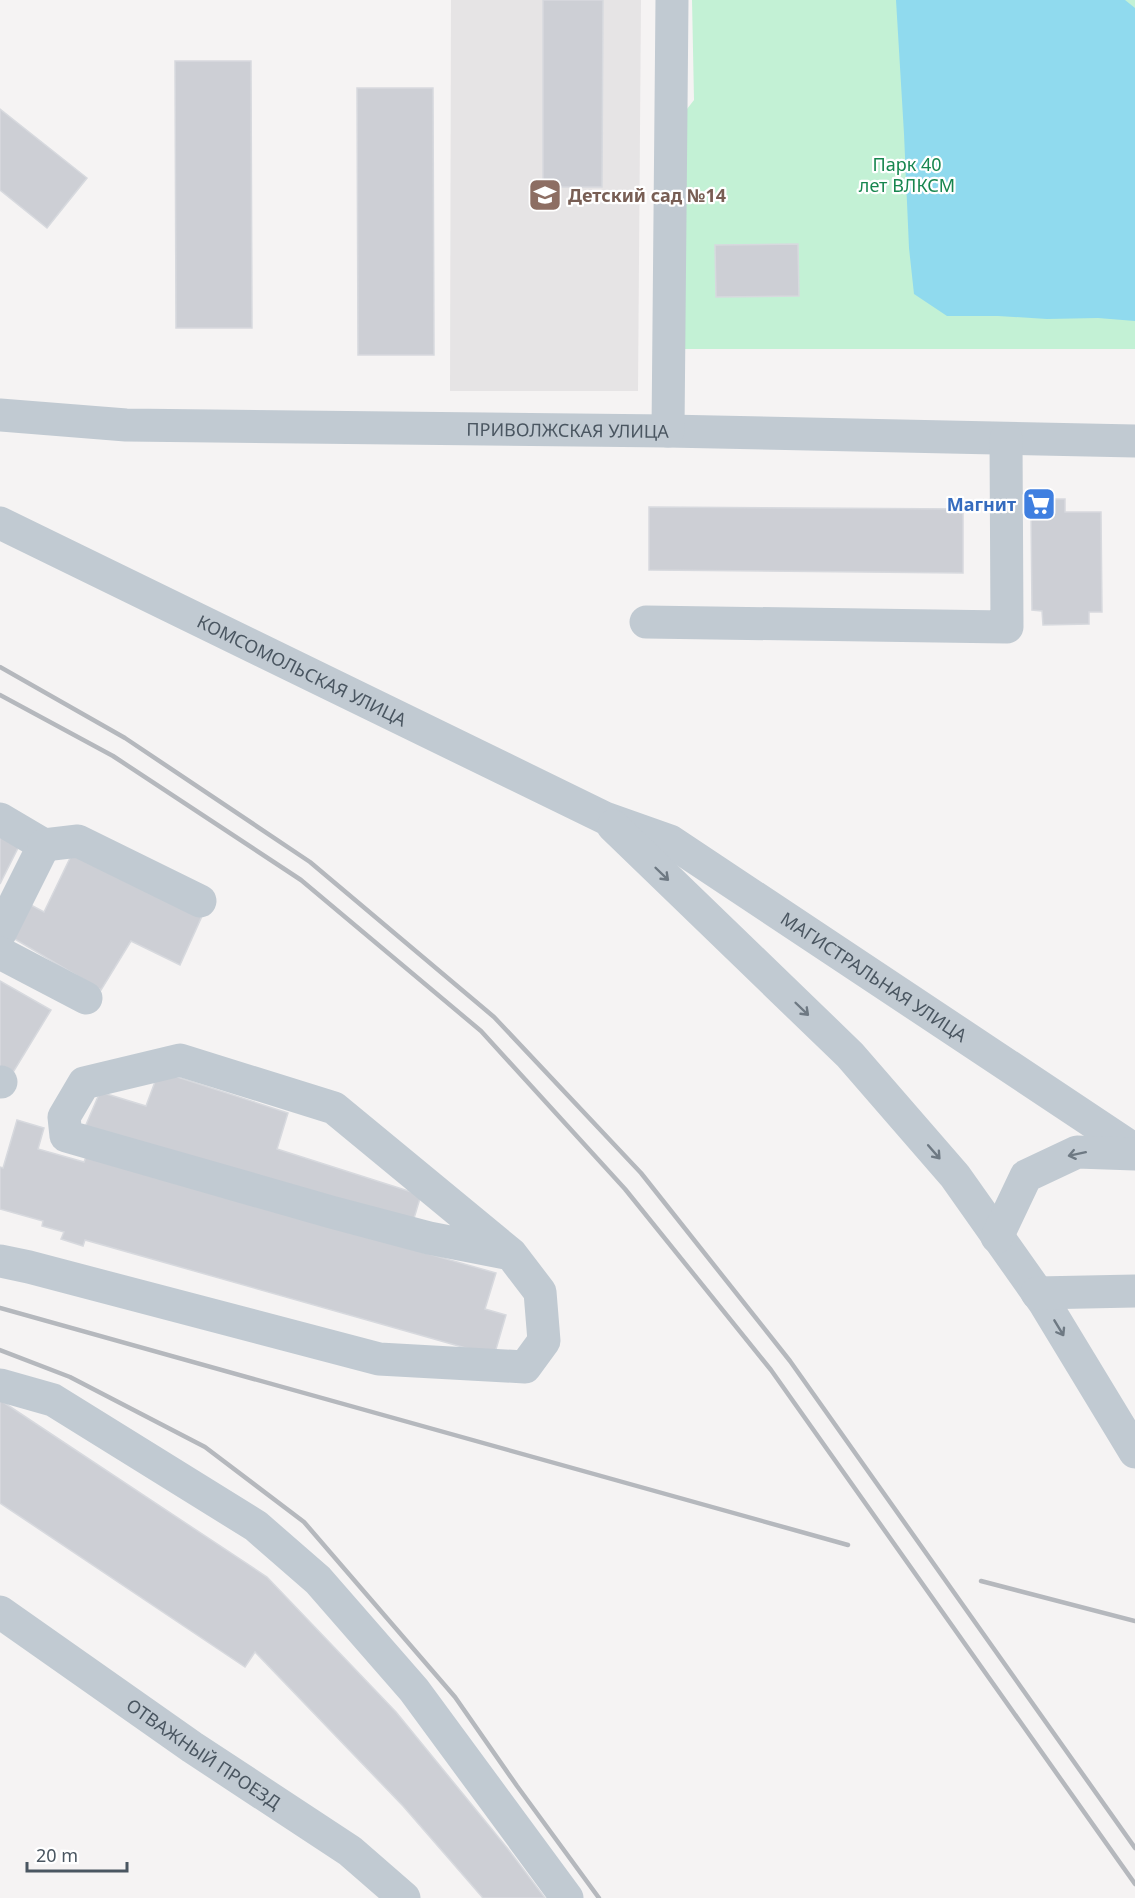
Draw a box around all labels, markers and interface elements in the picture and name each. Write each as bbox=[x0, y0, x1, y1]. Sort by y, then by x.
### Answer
park label: Парк 40 лет ВЛКСМ bbox=[859, 152, 955, 197]
school or university icon: Детский сад №14 bbox=[527, 177, 563, 213]
place label: Детский сад №14 bbox=[568, 183, 726, 207]
street label: ПРИВОЛЖСКАЯ УЛИЦА bbox=[466, 417, 669, 443]
supermarket icon: Магнит bbox=[1021, 486, 1057, 522]
place label: Магнит bbox=[947, 492, 1016, 516]
street label: КОМСОМОЛЬСКАЯ УЛИЦА bbox=[193, 609, 411, 732]
one-way arrow bbox=[655, 866, 670, 881]
street label: МАГИСТРАЛЬНАЯ УЛИЦА bbox=[776, 906, 972, 1047]
one-way arrow bbox=[795, 1002, 810, 1016]
one-way arrow bbox=[927, 1144, 941, 1160]
one-way arrow bbox=[1068, 1149, 1087, 1160]
one-way arrow bbox=[1054, 1319, 1066, 1336]
street label: ОТВАЖНЫЙ ПРОЕЗД bbox=[122, 1693, 285, 1814]
scale bar bbox=[27, 1835, 128, 1873]
text: 20 m bbox=[36, 1843, 78, 1867]

